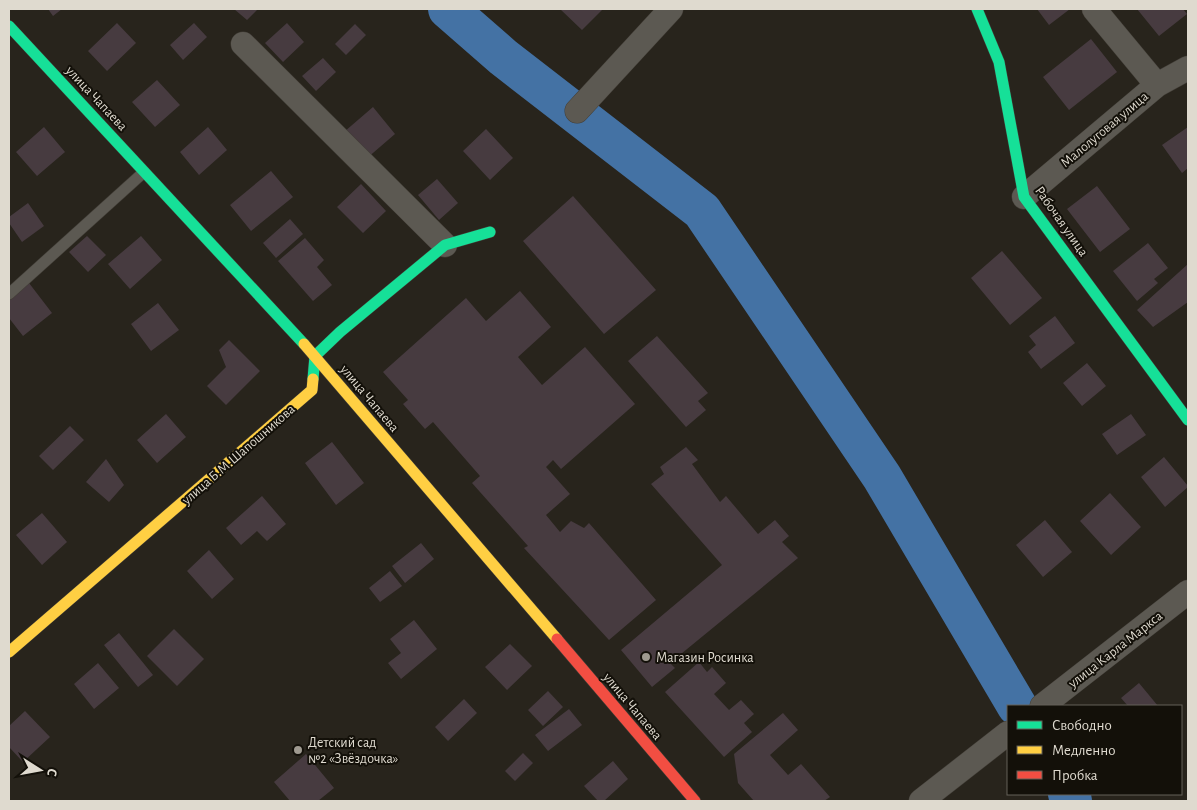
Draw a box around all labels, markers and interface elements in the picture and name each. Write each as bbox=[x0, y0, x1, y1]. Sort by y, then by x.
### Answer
street label: улица Чапаева bbox=[62, 63, 130, 134]
street label: Малолуговая улица bbox=[1058, 89, 1151, 170]
street label: Рабочая улица bbox=[1032, 184, 1091, 260]
street label: улица Чапаева bbox=[337, 362, 402, 435]
street label: улица Б.М.Шапошникова bbox=[179, 402, 298, 508]
street label: улица Карла Маркса bbox=[1065, 608, 1166, 691]
marker: Магазин Росинка bbox=[640, 651, 652, 663]
place label: Магазин Росинка bbox=[656, 651, 754, 665]
street label: улица Чапаева bbox=[600, 670, 665, 743]
legend bbox=[1007, 705, 1182, 795]
text: Свободно bbox=[1052, 718, 1112, 733]
place label: Детский сад №2 «Звёздочка» bbox=[308, 736, 398, 766]
text: Медленно bbox=[1052, 743, 1116, 758]
marker: Детский сад №2 «Звёздочка» bbox=[292, 744, 304, 756]
north arrow bbox=[15, 745, 65, 795]
text: С bbox=[44, 767, 59, 778]
text: Пробка bbox=[1052, 768, 1098, 783]

